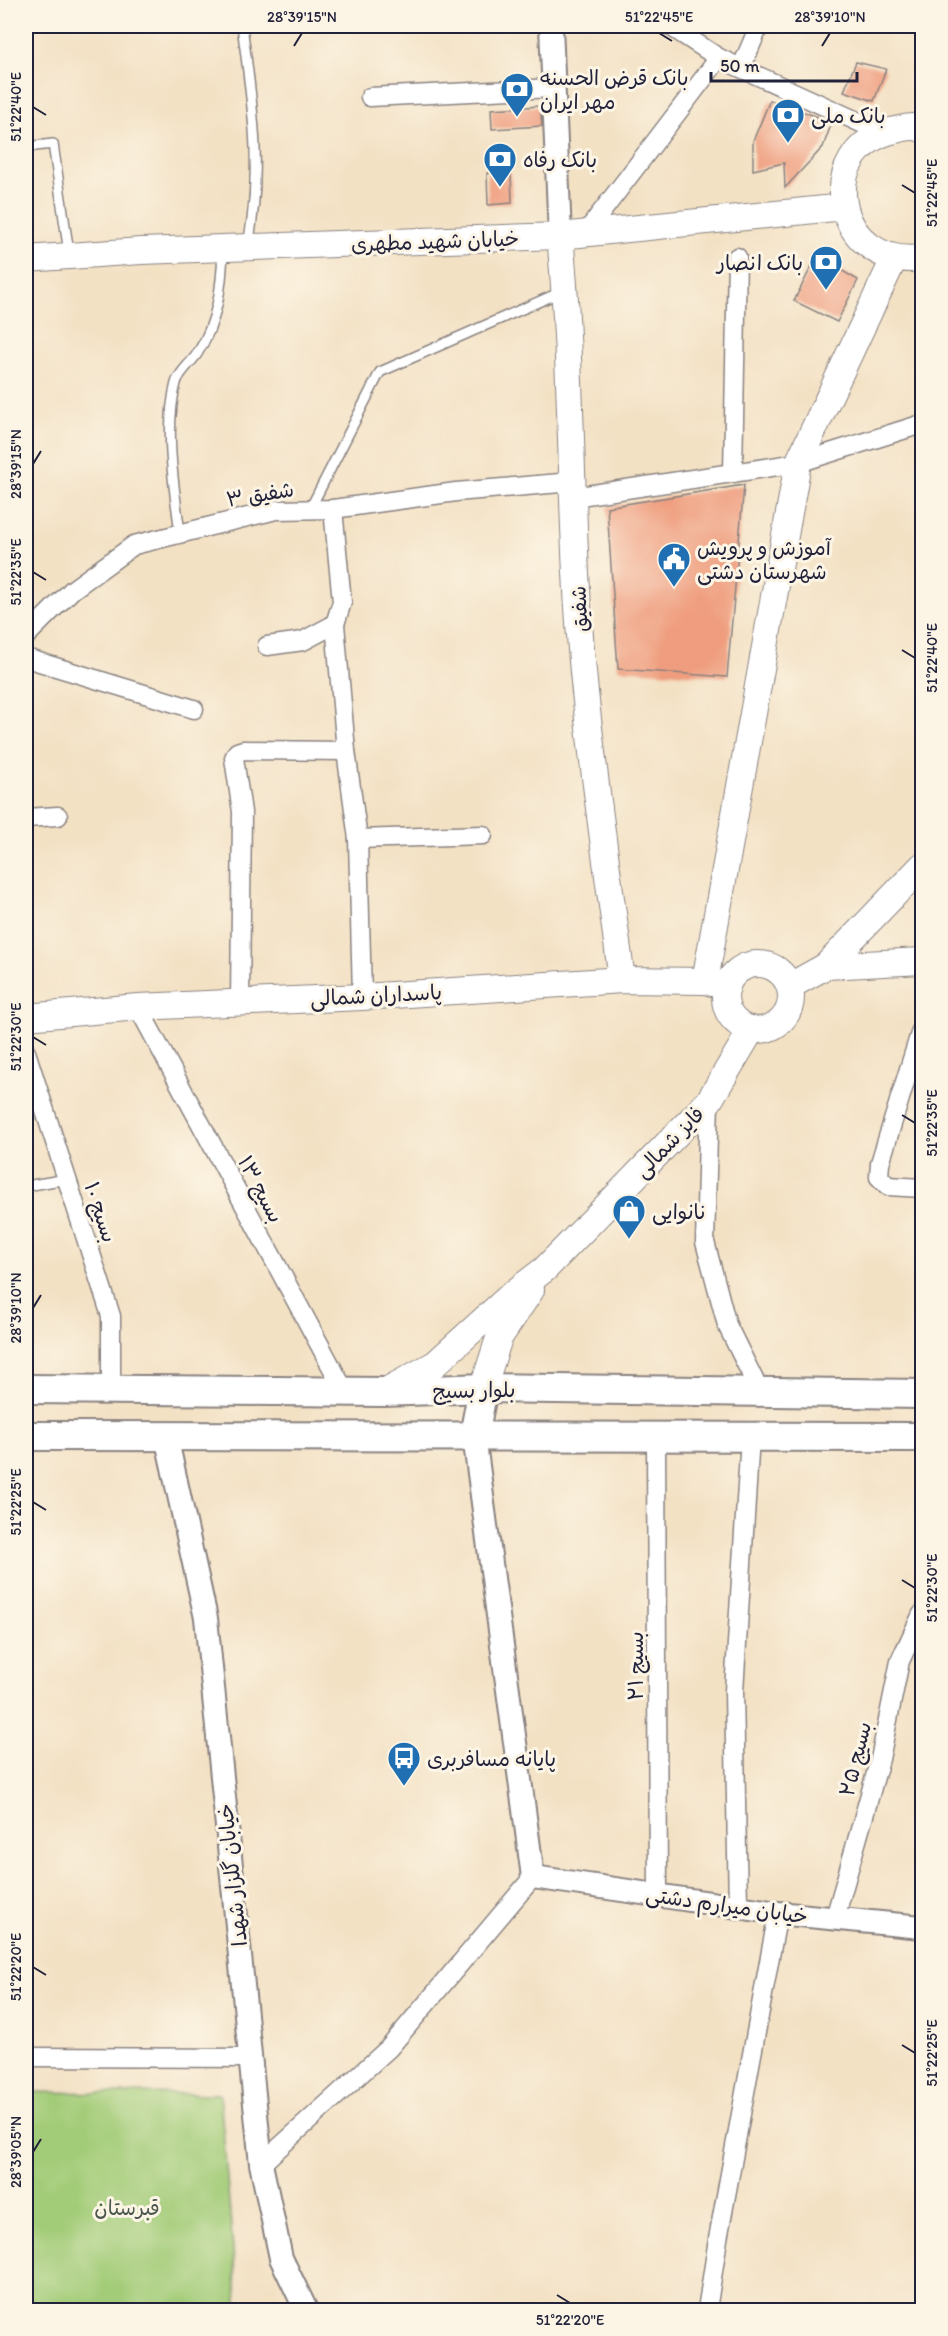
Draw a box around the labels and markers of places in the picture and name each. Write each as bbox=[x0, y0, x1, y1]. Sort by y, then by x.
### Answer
place label: بانک قرض الحسنه مهر ایران bbox=[540, 65, 689, 114]
bank icon: بانک قرض الحسنه مهر ایران bbox=[499, 71, 535, 118]
bank icon: بانک ملی bbox=[770, 97, 806, 144]
place label: بانک ملی bbox=[811, 103, 886, 130]
bank icon: بانک رفاه bbox=[482, 141, 518, 188]
place label: بانک رفاه bbox=[523, 147, 597, 173]
bank icon: بانک انصار bbox=[808, 244, 844, 291]
place label: بانک انصار bbox=[715, 250, 803, 276]
place label: آموزش و پرویش شهرستان دشتی bbox=[697, 535, 832, 586]
public building icon: آموزش و پرویش شهرستان دشتی bbox=[656, 541, 692, 588]
shop icon: نانوایی bbox=[611, 1193, 647, 1240]
place label: نانوایی bbox=[652, 1199, 707, 1226]
bus stop icon: پایانه مسافربری bbox=[386, 1740, 422, 1787]
place label: پایانه مسافربری bbox=[427, 1746, 556, 1772]

